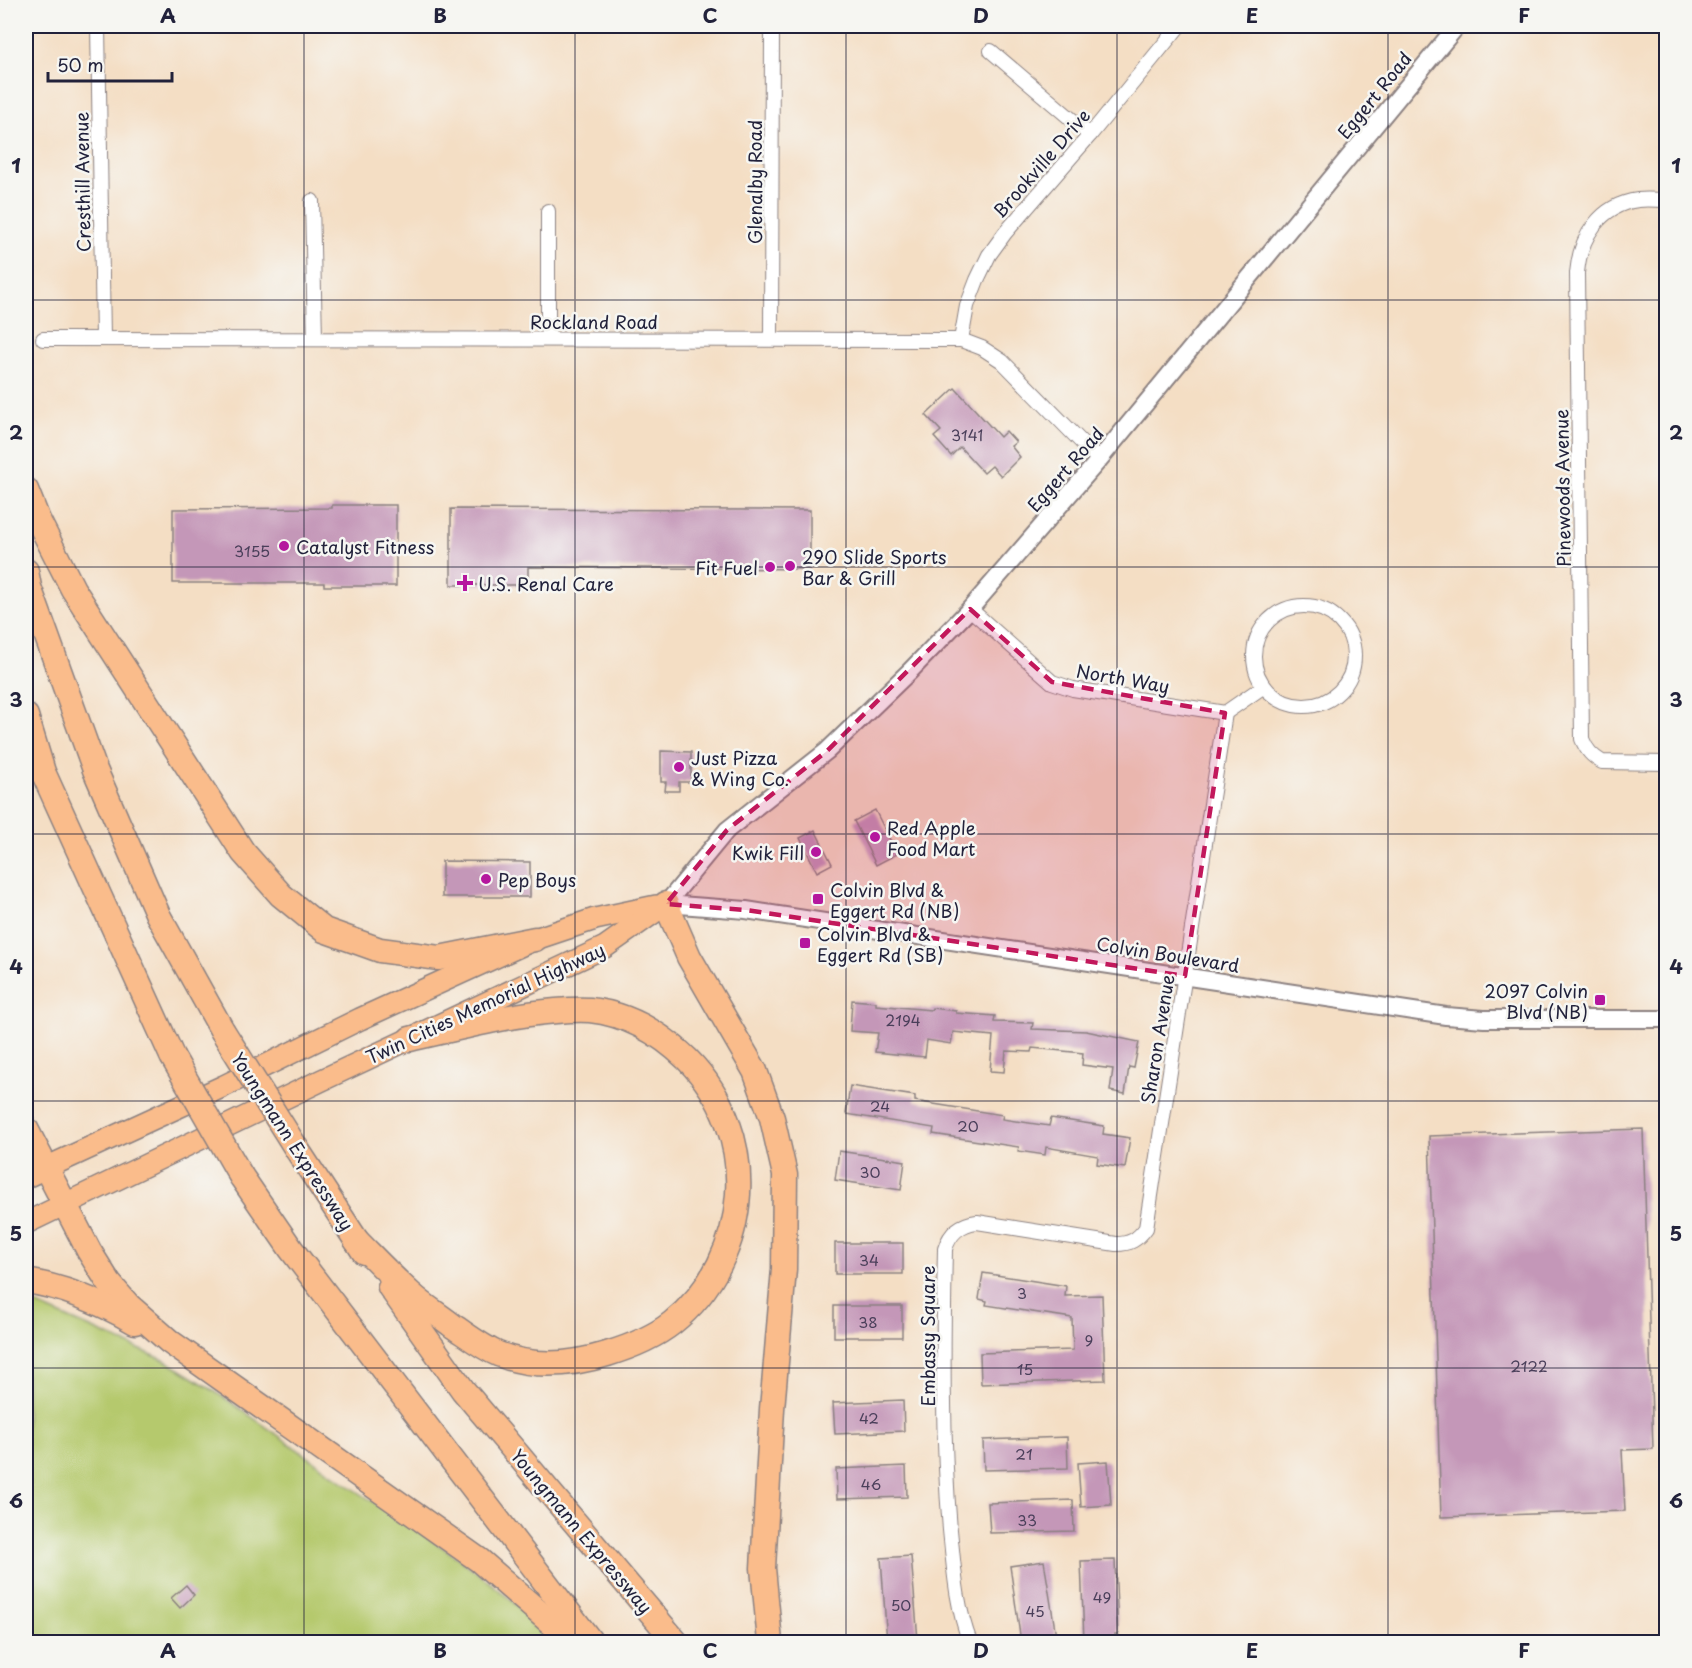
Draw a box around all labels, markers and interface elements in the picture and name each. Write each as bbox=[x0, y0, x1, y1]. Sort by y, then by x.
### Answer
text: A bbox=[160, 0, 176, 30]
text: B bbox=[433, 0, 447, 30]
text: C bbox=[702, 0, 718, 30]
text: D bbox=[973, 0, 989, 30]
text: E bbox=[1246, 0, 1258, 30]
text: F bbox=[1518, 0, 1530, 30]
scale bar bbox=[48, 45, 172, 83]
street label: Eggert Road bbox=[1330, 46, 1418, 144]
text: 50 m bbox=[57, 51, 104, 78]
street label: Brookville Drive bbox=[986, 102, 1096, 224]
street label: Cresthill Avenue bbox=[67, 111, 97, 252]
street label: Glenalby Road bbox=[741, 120, 768, 244]
text: 1 bbox=[11, 150, 21, 180]
text: 1 bbox=[1671, 150, 1681, 180]
street label: Rockland Road bbox=[530, 308, 658, 335]
street label: Pinewoods Avenue bbox=[1547, 409, 1577, 567]
text: 2 bbox=[9, 417, 23, 447]
text: 2 bbox=[1669, 417, 1683, 447]
street label: Eggert Road bbox=[1020, 421, 1110, 517]
house number: 3141 bbox=[951, 423, 983, 446]
place label: Catalyst Fitness bbox=[296, 533, 434, 560]
house number: 3155 bbox=[234, 539, 270, 562]
marker: Catalyst Fitness bbox=[277, 539, 291, 553]
place label: 290 Slide Sports Bar & Grill bbox=[802, 543, 946, 591]
place label: Fit Fuel bbox=[695, 554, 758, 581]
marker: 290 Slide Sports Bar & Grill bbox=[783, 559, 797, 573]
marker: Fit Fuel bbox=[763, 560, 777, 574]
place label: U.S. Renal Care bbox=[478, 570, 614, 597]
marker: U.S. Renal Care bbox=[456, 574, 474, 592]
street label: North Way bbox=[1074, 657, 1172, 699]
text: 3 bbox=[9, 684, 23, 714]
text: 3 bbox=[1669, 684, 1683, 714]
place label: Just Pizza & Wing Co. bbox=[691, 744, 789, 792]
marker: Just Pizza & Wing Co. bbox=[672, 760, 686, 774]
place label: Red Apple Food Mart bbox=[887, 814, 976, 862]
marker: Red Apple Food Mart bbox=[868, 830, 882, 844]
place label: Kwik Fill bbox=[732, 839, 804, 866]
marker: Kwik Fill bbox=[809, 845, 823, 859]
place label: Pep Boys bbox=[498, 866, 576, 893]
marker: Pep Boys bbox=[479, 872, 493, 886]
place label: Colvin Blvd & Eggert Rd (NB) bbox=[830, 876, 959, 924]
marker: Colvin Blvd & Eggert Rd (NB) bbox=[811, 892, 825, 906]
place label: Colvin Blvd & Eggert Rd (SB) bbox=[817, 920, 944, 968]
street label: Colvin Boulevard bbox=[1095, 929, 1241, 979]
street label: Twin Cities Memorial Highway bbox=[361, 936, 609, 1070]
marker: Colvin Blvd & Eggert Rd (SB) bbox=[798, 936, 812, 950]
text: 4 bbox=[9, 951, 23, 981]
text: 4 bbox=[1669, 951, 1683, 981]
street label: Sharon Avenue bbox=[1133, 972, 1181, 1106]
place label: 2097 Colvin Blvd (NB) bbox=[1485, 977, 1588, 1025]
marker: 2097 Colvin Blvd (NB) bbox=[1593, 993, 1607, 1007]
house number: 2194 bbox=[885, 1008, 921, 1031]
street label: Youngmann Expressway bbox=[225, 1047, 361, 1235]
house number: 24 bbox=[870, 1094, 890, 1117]
house number: 20 bbox=[957, 1114, 979, 1137]
house number: 30 bbox=[860, 1160, 880, 1183]
text: 5 bbox=[10, 1218, 22, 1248]
text: 5 bbox=[1670, 1218, 1682, 1248]
house number: 34 bbox=[859, 1248, 879, 1271]
street label: Embassy Square bbox=[914, 1266, 941, 1406]
house number: 3 bbox=[1017, 1281, 1027, 1304]
house number: 38 bbox=[858, 1310, 878, 1333]
house number: 9 bbox=[1085, 1328, 1093, 1351]
house number: 2122 bbox=[1510, 1354, 1548, 1377]
house number: 15 bbox=[1017, 1357, 1033, 1380]
house number: 42 bbox=[859, 1406, 879, 1429]
house number: 21 bbox=[1015, 1442, 1033, 1465]
street label: Youngmann Expressway bbox=[505, 1443, 659, 1619]
house number: 46 bbox=[861, 1472, 881, 1495]
text: 6 bbox=[9, 1485, 23, 1515]
text: 6 bbox=[1669, 1485, 1683, 1515]
house number: 33 bbox=[1017, 1508, 1037, 1531]
house number: 49 bbox=[1093, 1585, 1111, 1608]
house number: 50 bbox=[891, 1593, 911, 1616]
house number: 45 bbox=[1025, 1599, 1045, 1622]
text: A bbox=[160, 1635, 176, 1665]
text: B bbox=[433, 1635, 447, 1665]
text: C bbox=[702, 1635, 718, 1665]
text: D bbox=[973, 1635, 989, 1665]
text: E bbox=[1246, 1635, 1258, 1665]
text: F bbox=[1518, 1635, 1530, 1665]

